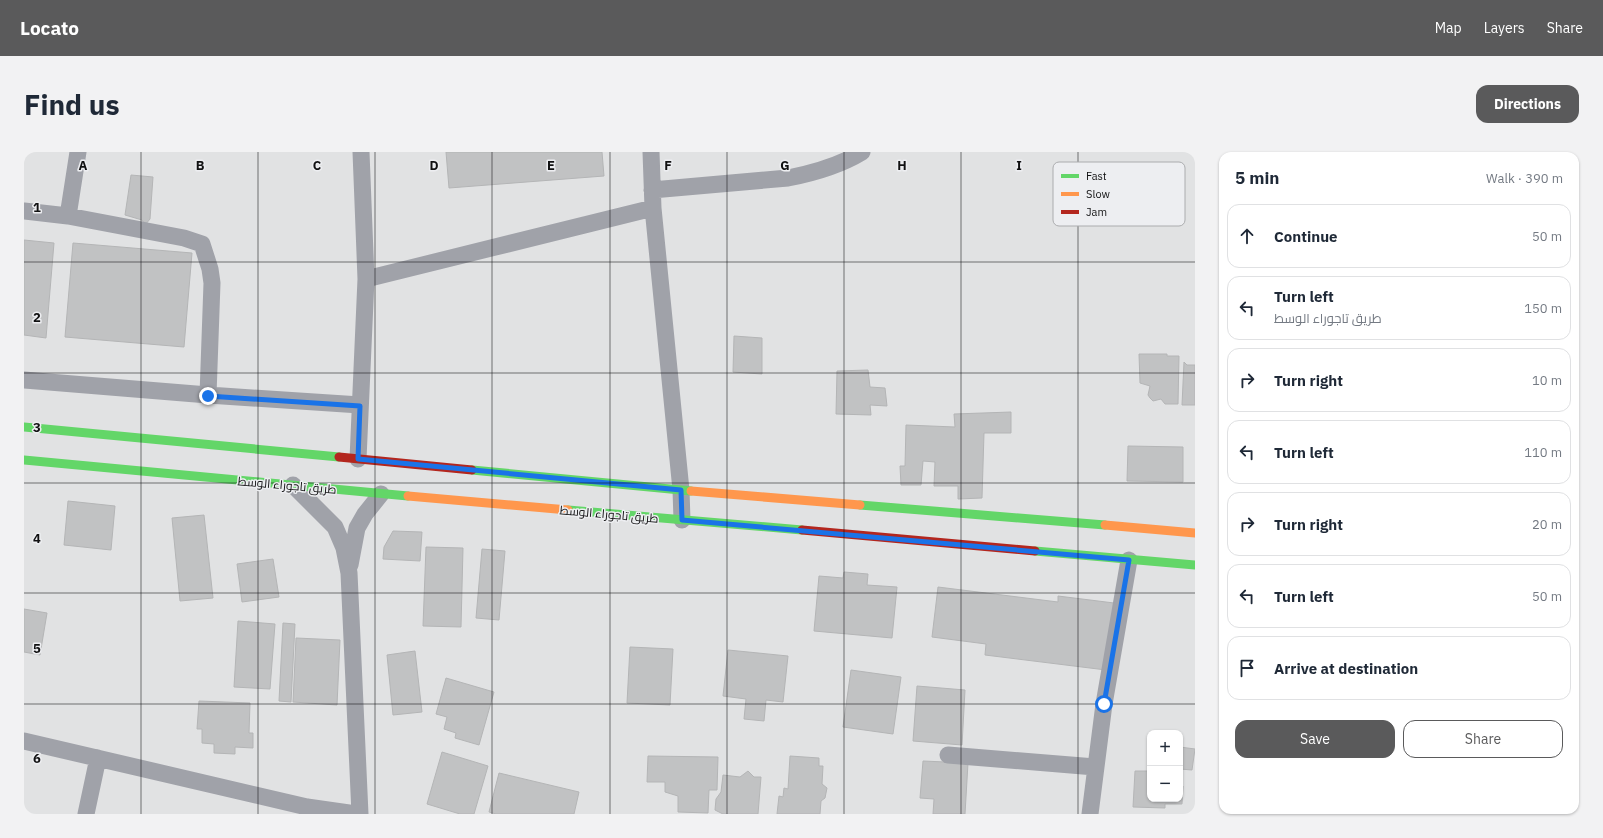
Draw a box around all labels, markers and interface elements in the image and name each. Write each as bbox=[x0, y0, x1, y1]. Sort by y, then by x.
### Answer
text: Locato bbox=[20, 16, 79, 40]
text: Map bbox=[1435, 19, 1462, 37]
text: Layers bbox=[1484, 19, 1525, 37]
text: Share bbox=[1547, 19, 1583, 37]
button: Directions bbox=[1476, 85, 1579, 123]
text: Find us bbox=[24, 86, 120, 123]
text: A bbox=[79, 157, 88, 174]
text: B bbox=[196, 157, 205, 174]
text: C bbox=[313, 157, 322, 174]
text: D bbox=[429, 157, 439, 174]
text: E bbox=[547, 157, 555, 174]
text: F bbox=[664, 157, 672, 174]
text: G bbox=[780, 157, 790, 174]
text: H bbox=[897, 157, 907, 174]
text: I bbox=[1016, 157, 1022, 174]
legend bbox=[1053, 162, 1185, 226]
text: 5 min bbox=[1235, 167, 1279, 189]
text: Fast bbox=[1086, 169, 1107, 183]
text: Walk · 390 m bbox=[1486, 170, 1563, 187]
text: Slow bbox=[1086, 187, 1110, 201]
text: 1 bbox=[33, 199, 41, 216]
text: Jam bbox=[1086, 205, 1107, 219]
icon: ahead bbox=[1236, 225, 1258, 247]
text: Continue bbox=[1274, 227, 1338, 246]
text: 50 m bbox=[1532, 228, 1562, 245]
text: Turn left bbox=[1274, 287, 1334, 306]
icon: left bbox=[1236, 297, 1258, 319]
text: 150 m bbox=[1524, 300, 1562, 317]
text: 2 bbox=[33, 309, 41, 326]
text: طريق تاجوراء الوسط bbox=[1274, 310, 1382, 327]
icon: right bbox=[1236, 369, 1258, 391]
text: Turn right bbox=[1274, 371, 1343, 390]
text: 10 m bbox=[1532, 372, 1562, 389]
route end bbox=[199, 387, 217, 405]
text: 3 bbox=[33, 419, 41, 436]
icon: left bbox=[1236, 441, 1258, 463]
text: Turn left bbox=[1274, 443, 1334, 462]
text: 110 m bbox=[1524, 444, 1562, 461]
street label: طريق تاجوراء الوسط bbox=[237, 473, 337, 497]
street label: طريق تاجوراء الوسط bbox=[559, 502, 659, 526]
icon: right bbox=[1236, 513, 1258, 535]
text: Turn right bbox=[1274, 515, 1343, 534]
text: 20 m bbox=[1532, 516, 1562, 533]
text: 4 bbox=[33, 530, 41, 547]
icon: left bbox=[1236, 585, 1258, 607]
text: Turn left bbox=[1274, 587, 1334, 606]
text: 50 m bbox=[1532, 588, 1562, 605]
text: 5 bbox=[33, 640, 41, 657]
icon: arrive bbox=[1236, 657, 1258, 679]
text: Arrive at destination bbox=[1274, 659, 1418, 678]
route start bbox=[1095, 695, 1113, 713]
button: Save bbox=[1235, 720, 1395, 758]
button: Share bbox=[1403, 720, 1563, 758]
map controls bbox=[1147, 730, 1183, 802]
button: + bbox=[1147, 730, 1183, 766]
text: 6 bbox=[33, 750, 41, 767]
button: − bbox=[1147, 766, 1183, 802]

